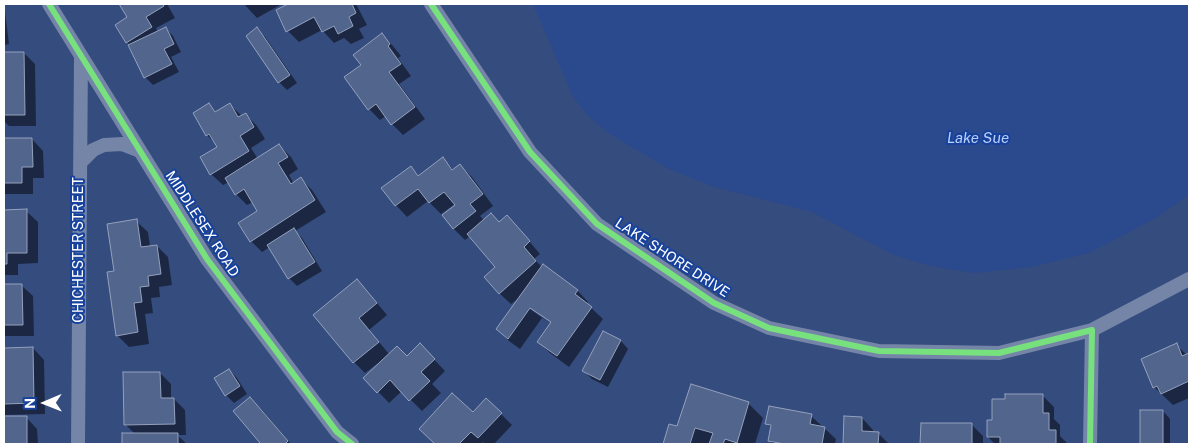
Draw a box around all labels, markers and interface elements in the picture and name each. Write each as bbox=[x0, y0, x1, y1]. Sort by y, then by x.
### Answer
water label: Lake Sue bbox=[947, 129, 1009, 147]
street label: MIDDLESEX ROAD bbox=[162, 168, 242, 280]
street label: CHICHESTER STREET bbox=[71, 177, 87, 323]
street label: LAKE SHORE DRIVE bbox=[612, 215, 732, 301]
north arrow bbox=[20, 378, 70, 428]
text: N bbox=[22, 398, 38, 409]

